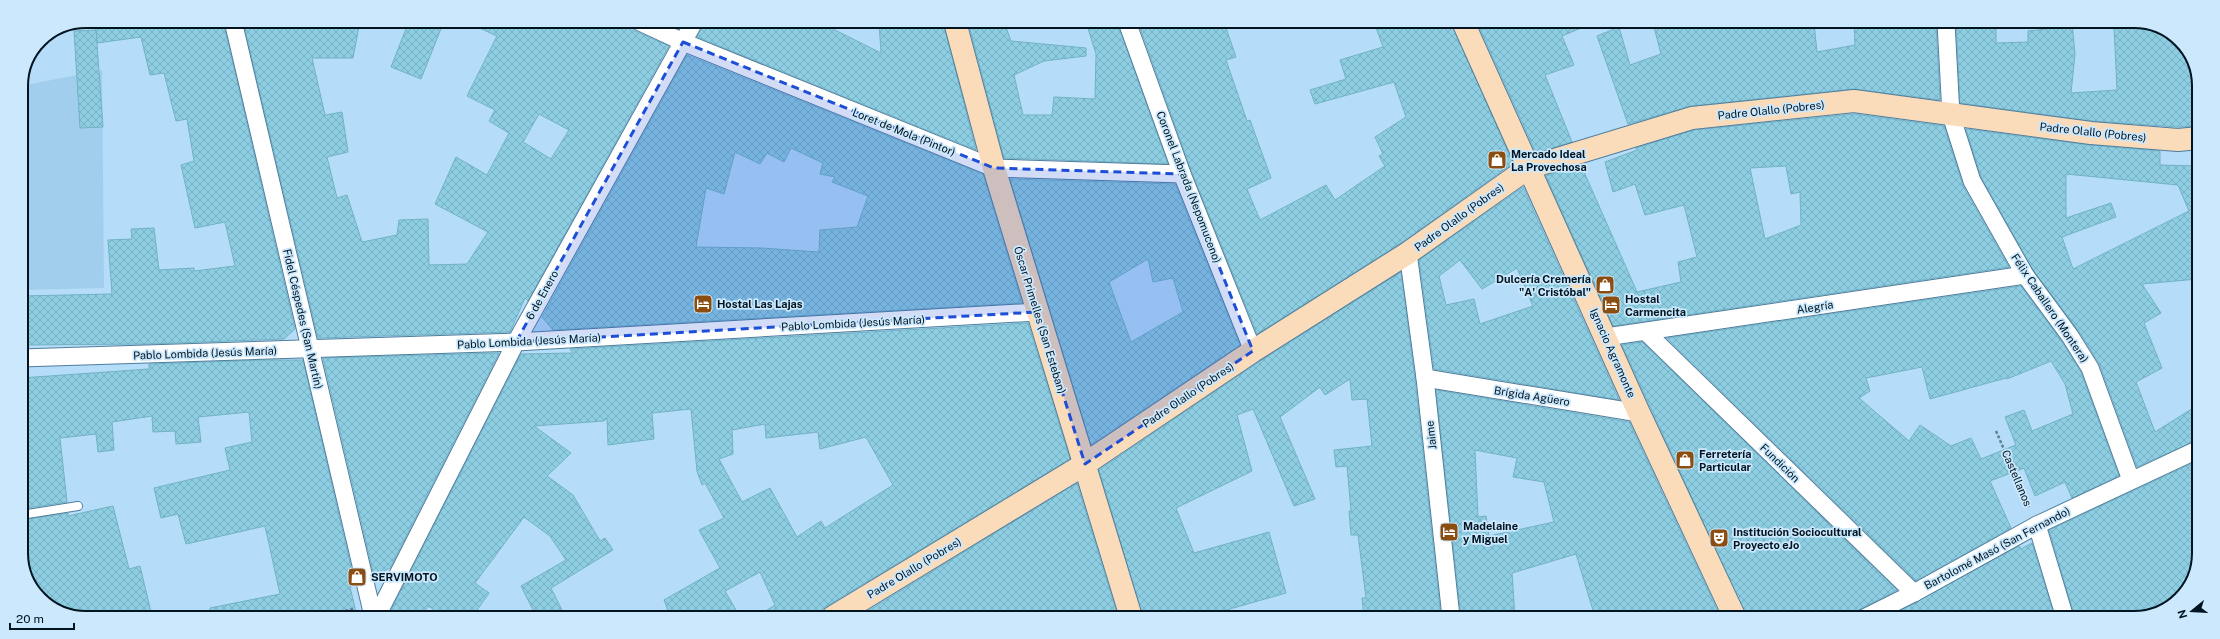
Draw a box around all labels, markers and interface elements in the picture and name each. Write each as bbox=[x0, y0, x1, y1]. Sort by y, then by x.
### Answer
street label: Padre Olallo (Pobres) bbox=[1717, 98, 1825, 122]
street label: Loret de Mola (Pintor) bbox=[851, 106, 957, 158]
street label: Coronel Labrada (Nepomuceno) bbox=[1154, 109, 1224, 265]
street label: Padre Olallo (Pobres) bbox=[2039, 120, 2147, 144]
place label: Mercado Ideal La Provechosa bbox=[1511, 148, 1587, 173]
shop icon: Mercado Ideal La Provechosa bbox=[1486, 149, 1508, 171]
street label: Padre Olallo (Pobres) bbox=[1412, 181, 1506, 253]
street label: Óscar Primelles (San Esteban) bbox=[1012, 244, 1069, 395]
street label: Fidel Céspedes (San Martín) bbox=[281, 248, 325, 390]
street label: Félix Caballero (Montera) bbox=[2009, 251, 2091, 365]
street label: 6 de Enero bbox=[524, 268, 560, 322]
place label: Dulcería Cremería "A' Cristóbal" bbox=[1496, 273, 1591, 298]
shop icon: Dulcería Cremería "A' Cristóbal" bbox=[1594, 274, 1616, 296]
hotel icon: Hostal Las Lajas bbox=[692, 293, 714, 315]
place label: Hostal Carmencita bbox=[1625, 293, 1686, 318]
hotel icon: Hostal Carmencita bbox=[1600, 294, 1622, 316]
place label: Hostal Las Lajas bbox=[717, 298, 803, 310]
street label: Alegría bbox=[1796, 298, 1834, 316]
street label: Ignacio Agramonte bbox=[1588, 306, 1638, 400]
street label: Pablo Lombida (Jesús María) bbox=[781, 313, 925, 333]
street label: Pablo Lombida (Jesús María) bbox=[457, 331, 601, 351]
street label: Pablo Lombida (Jesús María) bbox=[133, 344, 277, 362]
street label: Padre Olallo (Pobres) bbox=[1140, 360, 1236, 430]
street label: Brígida Agüero bbox=[1493, 384, 1571, 408]
street label: Jaime bbox=[1424, 420, 1438, 450]
street label: Fundición bbox=[1758, 441, 1802, 485]
place label: Ferretería Particular bbox=[1699, 448, 1752, 473]
street label: Castellanos bbox=[2000, 448, 2034, 508]
shop icon: Ferretería Particular bbox=[1674, 449, 1696, 471]
street label: Bartolomé Masó (San Fernando) bbox=[1922, 504, 2072, 592]
place label: Madelaine y Miguel bbox=[1463, 520, 1518, 545]
hotel icon: Madelaine y Miguel bbox=[1438, 521, 1460, 543]
place label: Institución Sociocultural Proyecto eJo bbox=[1733, 526, 1862, 551]
theatre icon: Institución Sociocultural Proyecto eJo bbox=[1708, 527, 1730, 549]
street label: Padre Olallo (Pobres) bbox=[865, 535, 963, 601]
shop icon: SERVIMOTO bbox=[346, 566, 368, 588]
place label: SERVIMOTO bbox=[371, 571, 438, 583]
north arrow bbox=[2172, 591, 2212, 631]
scale bar bbox=[10, 605, 74, 631]
text: N bbox=[2175, 608, 2190, 620]
text: 20 m bbox=[16, 612, 44, 626]

